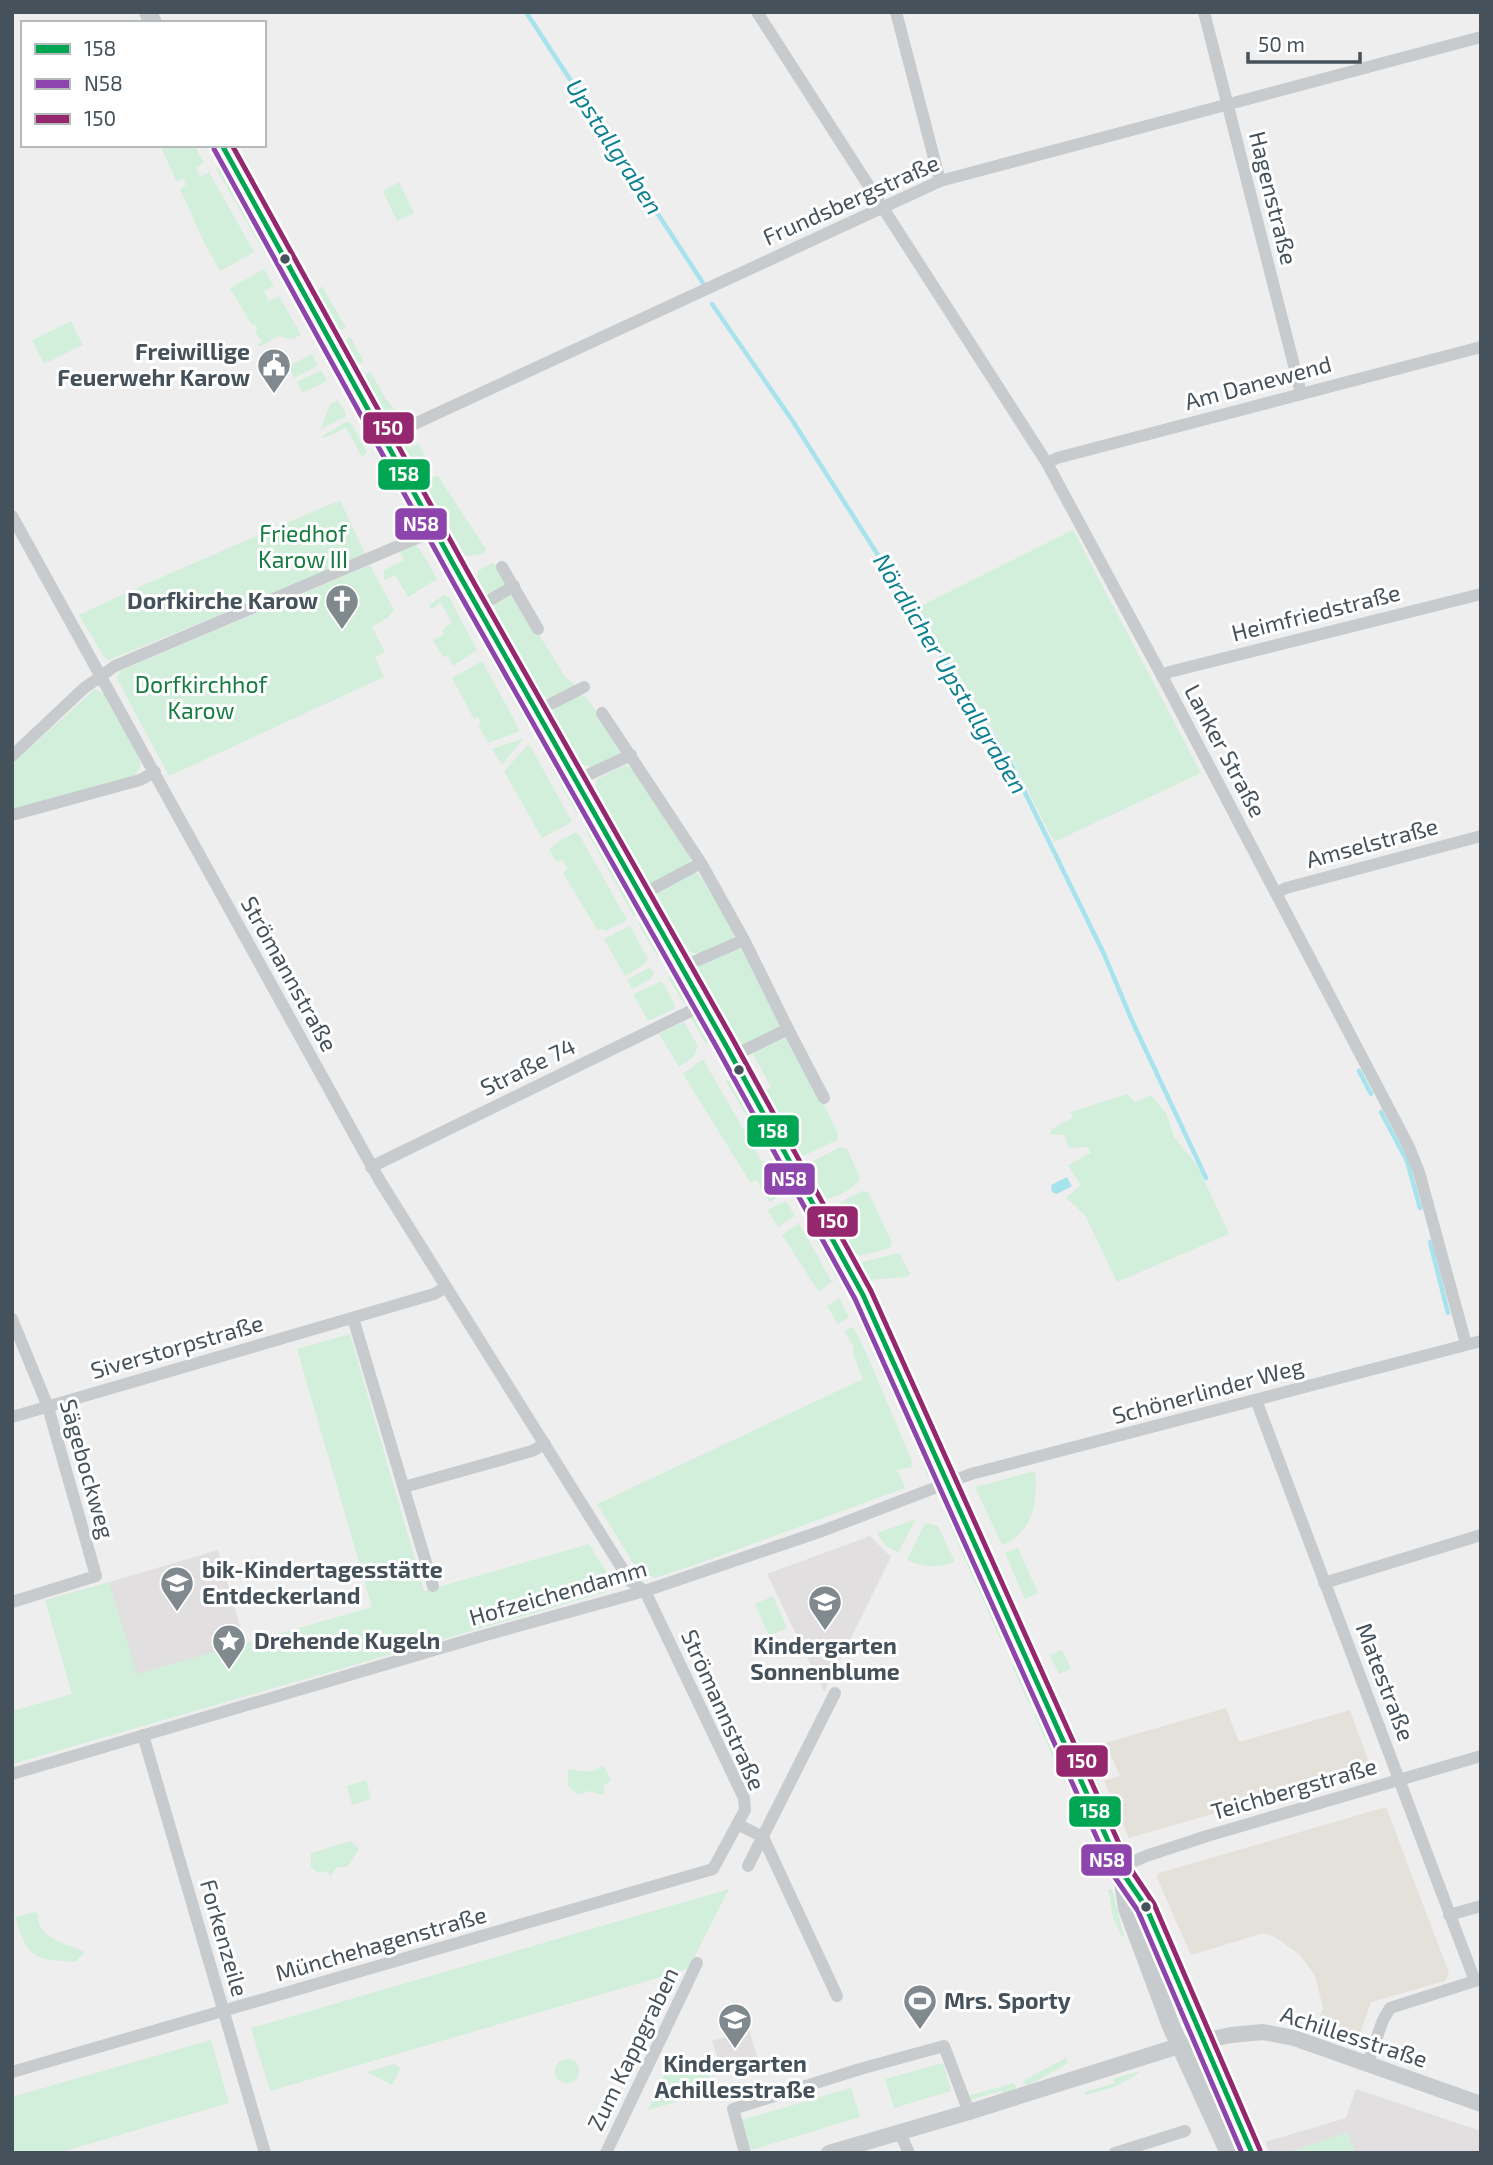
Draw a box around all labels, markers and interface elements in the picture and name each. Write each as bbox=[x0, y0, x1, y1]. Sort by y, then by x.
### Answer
legend bbox=[21, 21, 266, 147]
scale bar bbox=[1248, 21, 1360, 65]
text: 50 m bbox=[1258, 31, 1305, 56]
text: 158 bbox=[84, 35, 116, 60]
text: N58 bbox=[84, 70, 123, 95]
water label: Upstallgraben bbox=[561, 73, 670, 220]
text: 150 bbox=[84, 105, 116, 130]
street label: Hagenstraße bbox=[1244, 128, 1304, 267]
street label: Frundsbergstraße bbox=[758, 148, 943, 251]
unlabelled marker bbox=[278, 252, 292, 266]
place label: Freiwillige Feuerwehr Karow bbox=[57, 337, 250, 391]
public building icon: Freiwillige Feuerwehr Karow bbox=[255, 346, 293, 395]
street label: Am Danewend bbox=[1181, 349, 1334, 415]
line badge: 150 bbox=[362, 411, 415, 445]
text: 150 bbox=[373, 416, 403, 439]
line badge: 158 bbox=[377, 458, 431, 491]
text: 158 bbox=[389, 462, 419, 485]
line badge: N58 bbox=[394, 507, 448, 541]
text: N58 bbox=[403, 512, 439, 535]
park label: Friedhof Karow III bbox=[258, 519, 348, 573]
water label: Nördlicher Upstallgraben bbox=[868, 548, 1035, 799]
street label: Heimfriedstraße bbox=[1228, 578, 1403, 647]
church icon: Dorfkirche Karow bbox=[323, 582, 361, 631]
place label: Dorfkirche Karow bbox=[127, 586, 318, 614]
park label: Dorfkirchhof Karow bbox=[135, 670, 268, 724]
street label: Lanker Straße bbox=[1179, 679, 1273, 822]
street label: Amselstraße bbox=[1303, 811, 1441, 873]
street label: Strömannstraße bbox=[236, 891, 344, 1056]
street label: Straße 74 bbox=[475, 1031, 580, 1101]
unlabelled marker bbox=[732, 1063, 746, 1077]
line badge: 158 bbox=[746, 1114, 800, 1148]
text: 158 bbox=[758, 1119, 788, 1142]
line badge: N58 bbox=[763, 1162, 816, 1196]
text: N58 bbox=[771, 1167, 807, 1190]
line badge: 150 bbox=[806, 1205, 859, 1238]
text: 150 bbox=[818, 1209, 848, 1232]
street label: Siverstorpstraße bbox=[87, 1308, 266, 1384]
street label: Schönerlinder Weg bbox=[1109, 1351, 1307, 1429]
street label: Sägebockweg bbox=[55, 1396, 121, 1542]
street label: Hofzeichendamm bbox=[466, 1553, 650, 1631]
place label: bik-Kindertagesstätte Entdeckerland bbox=[202, 1555, 443, 1609]
school or university icon: bik-Kindertagesstätte Entdeckerland bbox=[158, 1564, 196, 1613]
school or university icon: Kindergarten Sonnenblume bbox=[806, 1583, 844, 1632]
street label: Matestraße bbox=[1351, 1619, 1421, 1745]
place icon: Drehende Kugeln bbox=[210, 1622, 248, 1671]
street label: Strömannstraße bbox=[676, 1625, 772, 1794]
place label: Drehende Kugeln bbox=[254, 1626, 440, 1654]
place label: Kindergarten Sonnenblume bbox=[750, 1631, 900, 1685]
line badge: 150 bbox=[1055, 1744, 1109, 1778]
text: 150 bbox=[1067, 1749, 1097, 1772]
street label: Teichbergstraße bbox=[1208, 1751, 1380, 1825]
line badge: 158 bbox=[1068, 1795, 1122, 1828]
text: 158 bbox=[1080, 1799, 1110, 1822]
line badge: N58 bbox=[1080, 1843, 1133, 1877]
text: N58 bbox=[1089, 1848, 1125, 1871]
street label: Forkenzeile bbox=[195, 1876, 255, 1999]
street label: Münchehagenstraße bbox=[272, 1900, 489, 1987]
unlabelled marker bbox=[1139, 1900, 1153, 1914]
street label: Zum Kappgraben bbox=[581, 1963, 684, 2135]
sports icon: Mrs. Sporty bbox=[901, 1982, 939, 2031]
place label: Mrs. Sporty bbox=[944, 1986, 1071, 2014]
street label: Achillesstraße bbox=[1277, 1999, 1431, 2073]
school or university icon: Kindergarten Achillesstraße bbox=[716, 2001, 754, 2050]
place label: Kindergarten Achillesstraße bbox=[655, 2049, 815, 2103]

